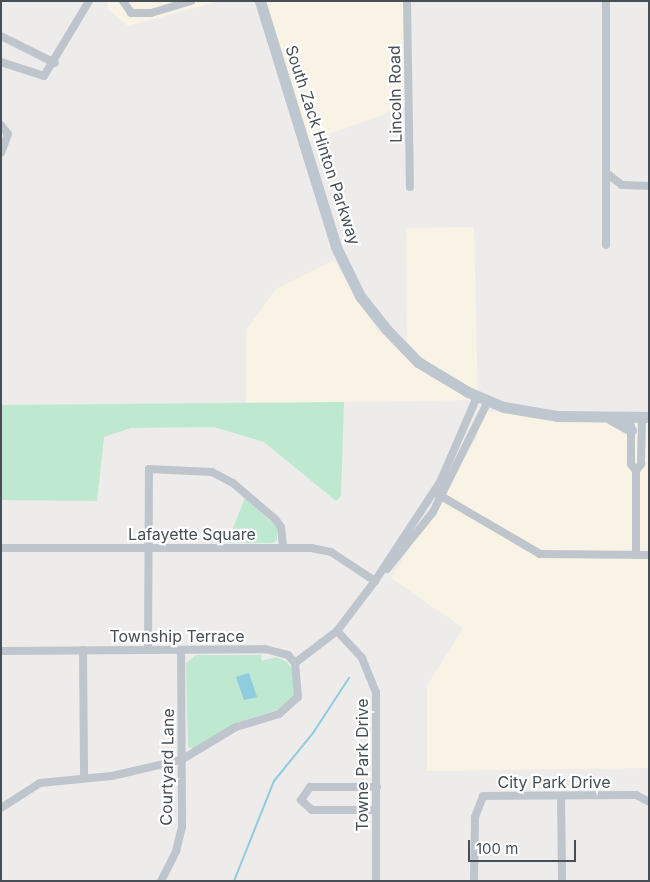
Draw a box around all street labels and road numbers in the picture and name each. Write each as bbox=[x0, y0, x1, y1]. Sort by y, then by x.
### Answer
street label: South Zack Hinton Parkway bbox=[282, 43, 364, 247]
street label: Lincoln Road bbox=[385, 45, 405, 143]
street label: Lafayette Square bbox=[128, 524, 256, 544]
street label: Township Terrace bbox=[109, 626, 245, 646]
street label: Towne Park Drive bbox=[352, 698, 372, 832]
street label: Courtyard Lane bbox=[156, 708, 178, 826]
street label: City Park Drive bbox=[497, 772, 611, 792]

